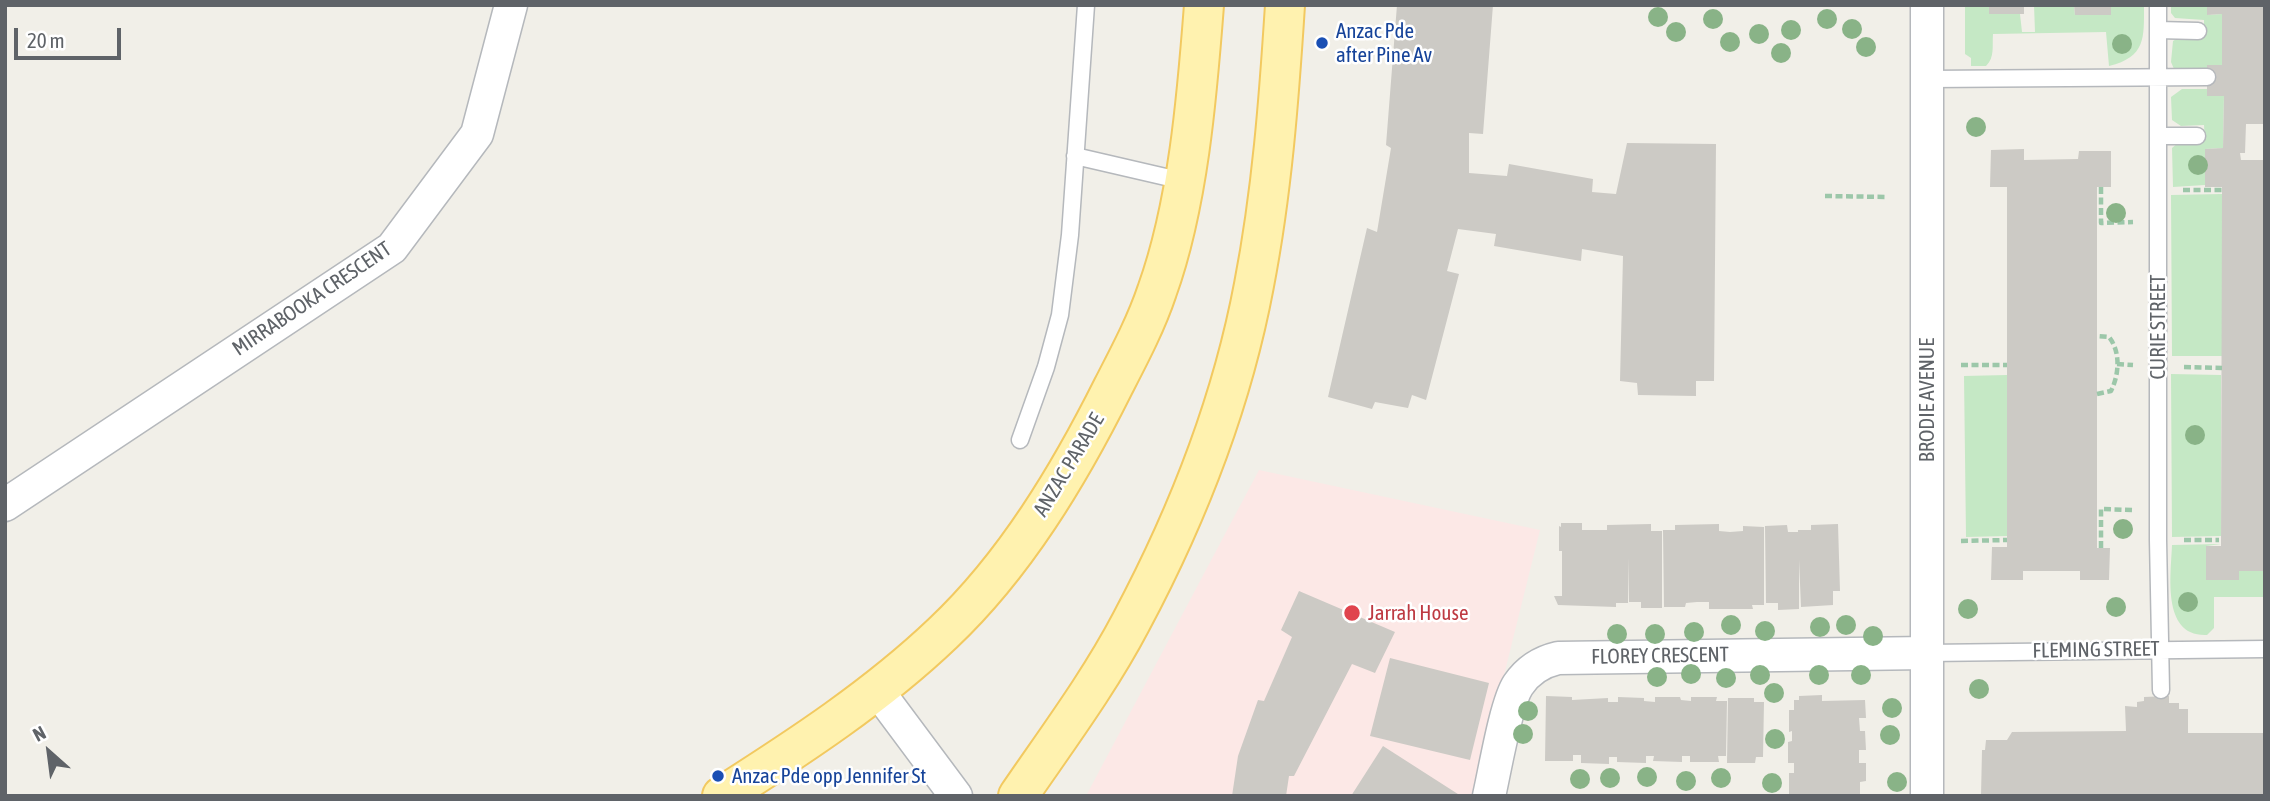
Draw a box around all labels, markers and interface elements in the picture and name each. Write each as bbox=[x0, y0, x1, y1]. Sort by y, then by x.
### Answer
scale bar bbox=[18, 14, 124, 58]
place label: Anzac Pde after Pine Av bbox=[1336, 18, 1432, 68]
text: 20 m bbox=[27, 28, 65, 52]
marker: Anzac Pde after Pine Av bbox=[1314, 35, 1330, 51]
street label: MIRRABOOKA CRESCENT bbox=[228, 236, 396, 362]
street label: CURIE STREET bbox=[2145, 274, 2171, 380]
street label: BRODIE AVENUE bbox=[1914, 338, 1940, 462]
street label: ANZAC PARADE bbox=[1028, 409, 1110, 521]
place label: Jarrah House bbox=[1368, 600, 1468, 626]
marker: Jarrah House bbox=[1342, 603, 1362, 623]
street label: FLEMING STREET bbox=[2032, 636, 2160, 664]
street label: FLOREY CRESCENT bbox=[1591, 642, 1729, 670]
north arrow bbox=[14, 717, 84, 787]
text: N bbox=[29, 721, 49, 746]
place label: Anzac Pde opp Jennifer St bbox=[732, 763, 926, 789]
marker: Anzac Pde opp Jennifer St bbox=[710, 768, 726, 784]

